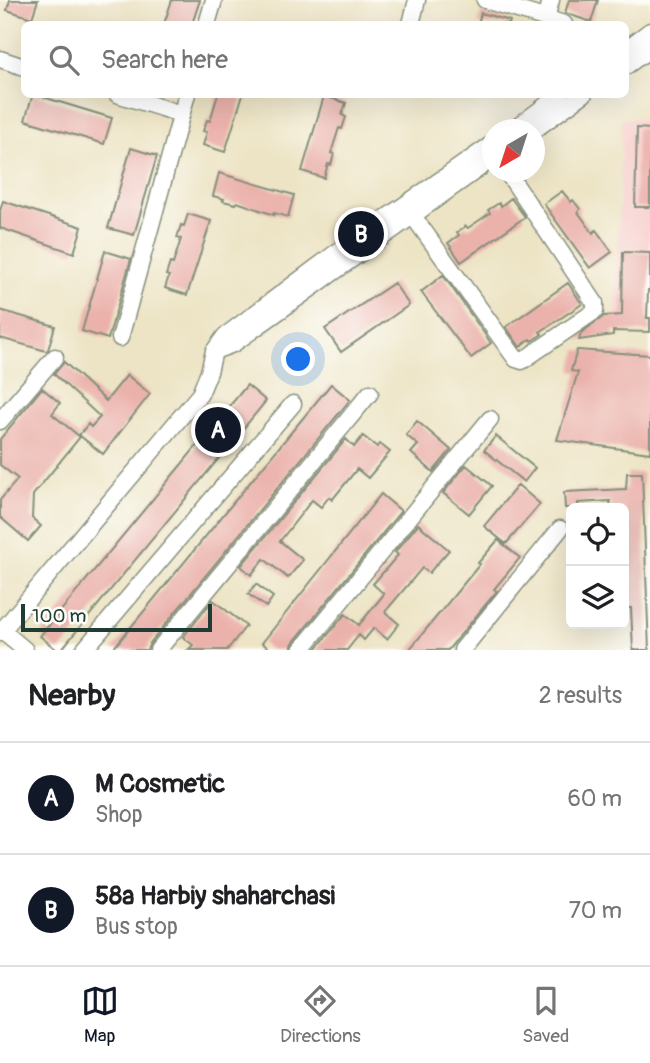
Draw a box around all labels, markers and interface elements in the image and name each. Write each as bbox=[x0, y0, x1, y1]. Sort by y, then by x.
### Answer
search box bbox=[21, 21, 629, 98]
icon: search bbox=[45, 41, 83, 79]
text: Search here bbox=[101, 44, 228, 76]
north arrow bbox=[482, 119, 545, 182]
pin: B bbox=[338, 208, 384, 260]
your location bbox=[281, 342, 315, 376]
pin: A bbox=[195, 404, 241, 456]
map controls bbox=[566, 503, 629, 629]
button: locate bbox=[566, 503, 629, 566]
button: layers bbox=[566, 566, 629, 629]
scale bar bbox=[21, 601, 212, 633]
text: 100 m bbox=[32, 604, 86, 628]
text: Nearby bbox=[28, 677, 115, 714]
text: 2 results bbox=[539, 681, 622, 710]
text: M Cosmetic bbox=[95, 768, 225, 800]
text: A bbox=[44, 784, 58, 813]
text: 60 m bbox=[567, 784, 622, 813]
text: Shop bbox=[95, 800, 143, 829]
text: 58a Harbiy shaharchasi bbox=[95, 880, 335, 912]
text: B bbox=[44, 896, 58, 925]
text: 70 m bbox=[569, 896, 622, 925]
text: Bus stop bbox=[95, 912, 178, 941]
tab: Map bbox=[81, 982, 119, 1048]
tab: Directions bbox=[280, 982, 361, 1048]
tab: Saved bbox=[522, 982, 569, 1048]

